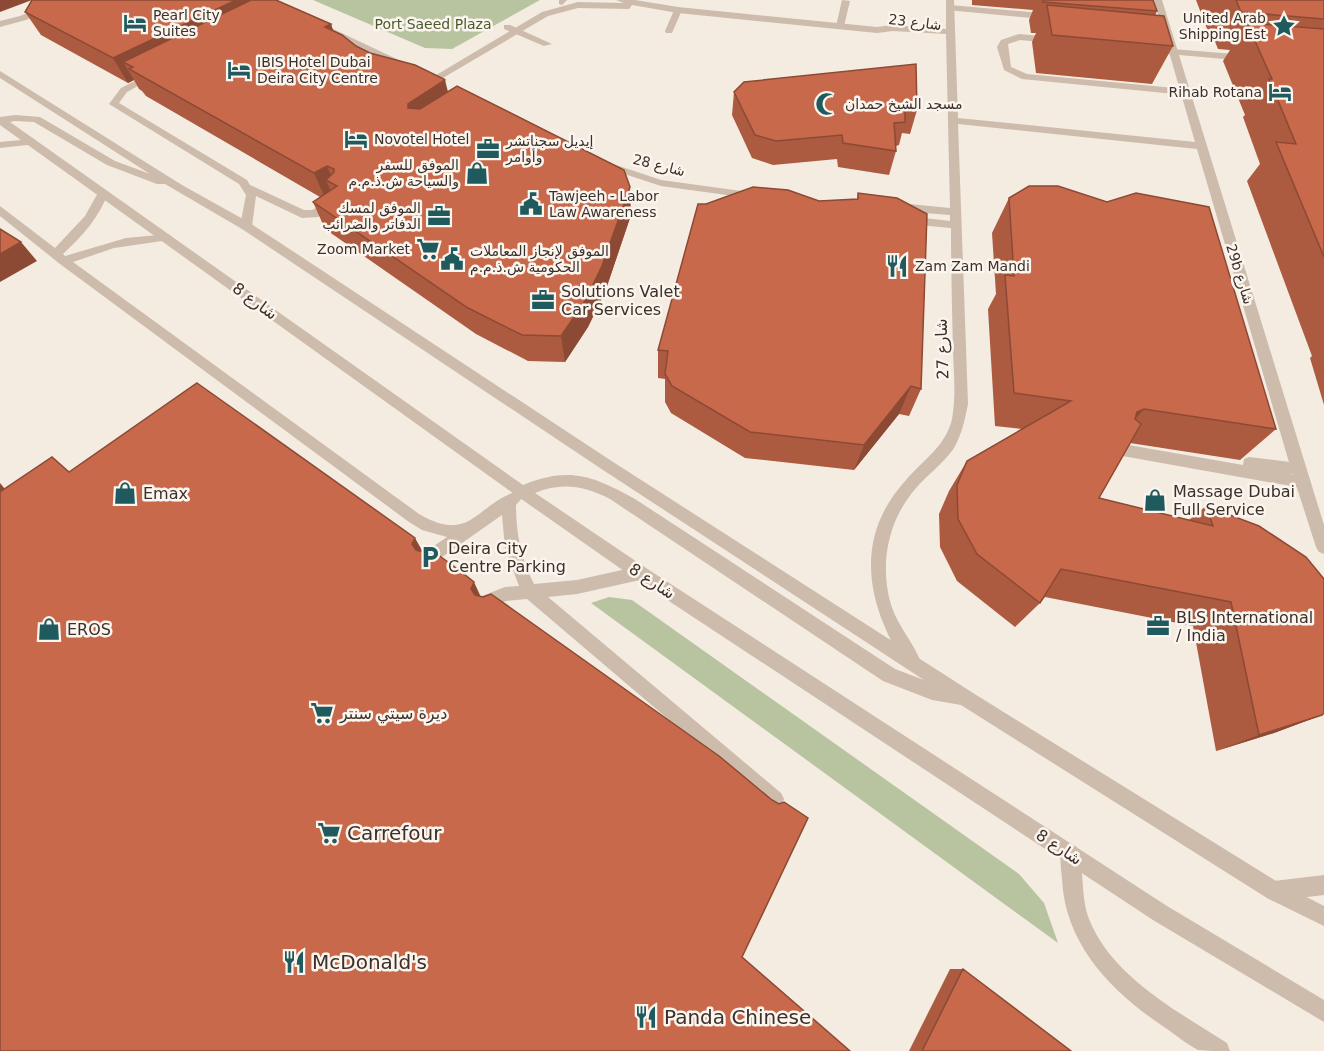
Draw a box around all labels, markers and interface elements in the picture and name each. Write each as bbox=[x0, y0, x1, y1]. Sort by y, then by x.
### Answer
place label: Pearl City Suites bbox=[153, 7, 220, 39]
hotel icon: Pearl City Suites bbox=[122, 10, 148, 36]
place label: United Arab Shipping Est bbox=[1179, 10, 1267, 42]
street label: شارع 23 bbox=[887, 11, 942, 34]
place icon: United Arab Shipping Est bbox=[1271, 13, 1297, 39]
park label: Port Saeed Plaza bbox=[374, 16, 492, 32]
place label: IBIS Hotel Dubai Deira City Centre bbox=[257, 54, 378, 86]
hotel icon: IBIS Hotel Dubai Deira City Centre bbox=[226, 57, 252, 83]
hotel icon: Rihab Rotana bbox=[1267, 79, 1293, 105]
place label: Rihab Rotana bbox=[1168, 84, 1262, 100]
mosque icon: مسجد الشيخ حمدان bbox=[814, 91, 840, 117]
place label: مسجد الشيخ حمدان bbox=[845, 96, 962, 113]
hotel icon: Novotel Hotel bbox=[343, 126, 369, 152]
place label: Novotel Hotel bbox=[374, 131, 469, 147]
place label: إيديل سجناتشر وأوامر bbox=[505, 133, 594, 166]
office icon: إيديل سجناتشر وأوامر bbox=[475, 136, 501, 162]
street label: شارع 28 bbox=[631, 151, 687, 180]
place label: الموفق للسفر والسياحة ش.ذ.م.م bbox=[348, 157, 459, 190]
shop icon: الموفق للسفر والسياحة ش.ذ.م.م bbox=[464, 160, 490, 186]
place label: Tawjeeh - Labor Law Awareness bbox=[548, 188, 659, 220]
public building icon: Tawjeeh - Labor Law Awareness bbox=[518, 191, 544, 217]
place label: الموفق لمسك الدفاتر والضرائب bbox=[322, 200, 421, 233]
office icon: الموفق لمسك الدفاتر والضرائب bbox=[426, 203, 452, 229]
supermarket icon: Zoom Market bbox=[415, 236, 441, 262]
place label: Zoom Market bbox=[317, 241, 411, 257]
street label: 29b شارع bbox=[1222, 242, 1257, 306]
place label: الموفق لإنجاز المعاملات الحكومية ش.ذ.م.م bbox=[470, 243, 609, 276]
public building icon: الموفق لإنجاز المعاملات الحكومية ش.ذ.م.م bbox=[439, 246, 465, 272]
restaurant icon: Zam Zam Mandi bbox=[884, 253, 910, 279]
place label: Zam Zam Mandi bbox=[915, 258, 1030, 274]
street label: شارع 8 bbox=[228, 278, 281, 324]
place label: Solutions Valet Car Services bbox=[561, 282, 680, 319]
office icon: Solutions Valet Car Services bbox=[530, 287, 556, 313]
street label: شارع 27 bbox=[931, 318, 954, 380]
shop icon: Emax bbox=[112, 480, 138, 506]
place label: Massage Dubai Full Service bbox=[1173, 482, 1295, 519]
place label: Emax bbox=[143, 484, 188, 503]
shop icon: Massage Dubai Full Service bbox=[1142, 487, 1168, 513]
place label: Deira City Centre Parking bbox=[448, 539, 566, 576]
parking icon: Deira City Centre Parking bbox=[417, 544, 443, 570]
street label: شارع 8 bbox=[625, 559, 678, 604]
place label: BLS International / India bbox=[1176, 608, 1313, 645]
office icon: BLS International / India bbox=[1145, 613, 1171, 639]
shop icon: EROS bbox=[36, 616, 62, 642]
place label: EROS bbox=[67, 620, 111, 639]
supermarket icon: ديرة سيتي سنتر bbox=[309, 700, 335, 726]
place label: ديرة سيتي سنتر bbox=[339, 704, 447, 724]
supermarket icon: Carrefour bbox=[316, 820, 342, 846]
place label: Carrefour bbox=[347, 821, 442, 845]
street label: شارع 8 bbox=[1032, 825, 1085, 870]
restaurant icon: McDonald's bbox=[281, 949, 307, 975]
place label: McDonald's bbox=[312, 950, 427, 974]
restaurant icon: Panda Chinese bbox=[633, 1004, 659, 1030]
place label: Panda Chinese bbox=[664, 1005, 811, 1029]

